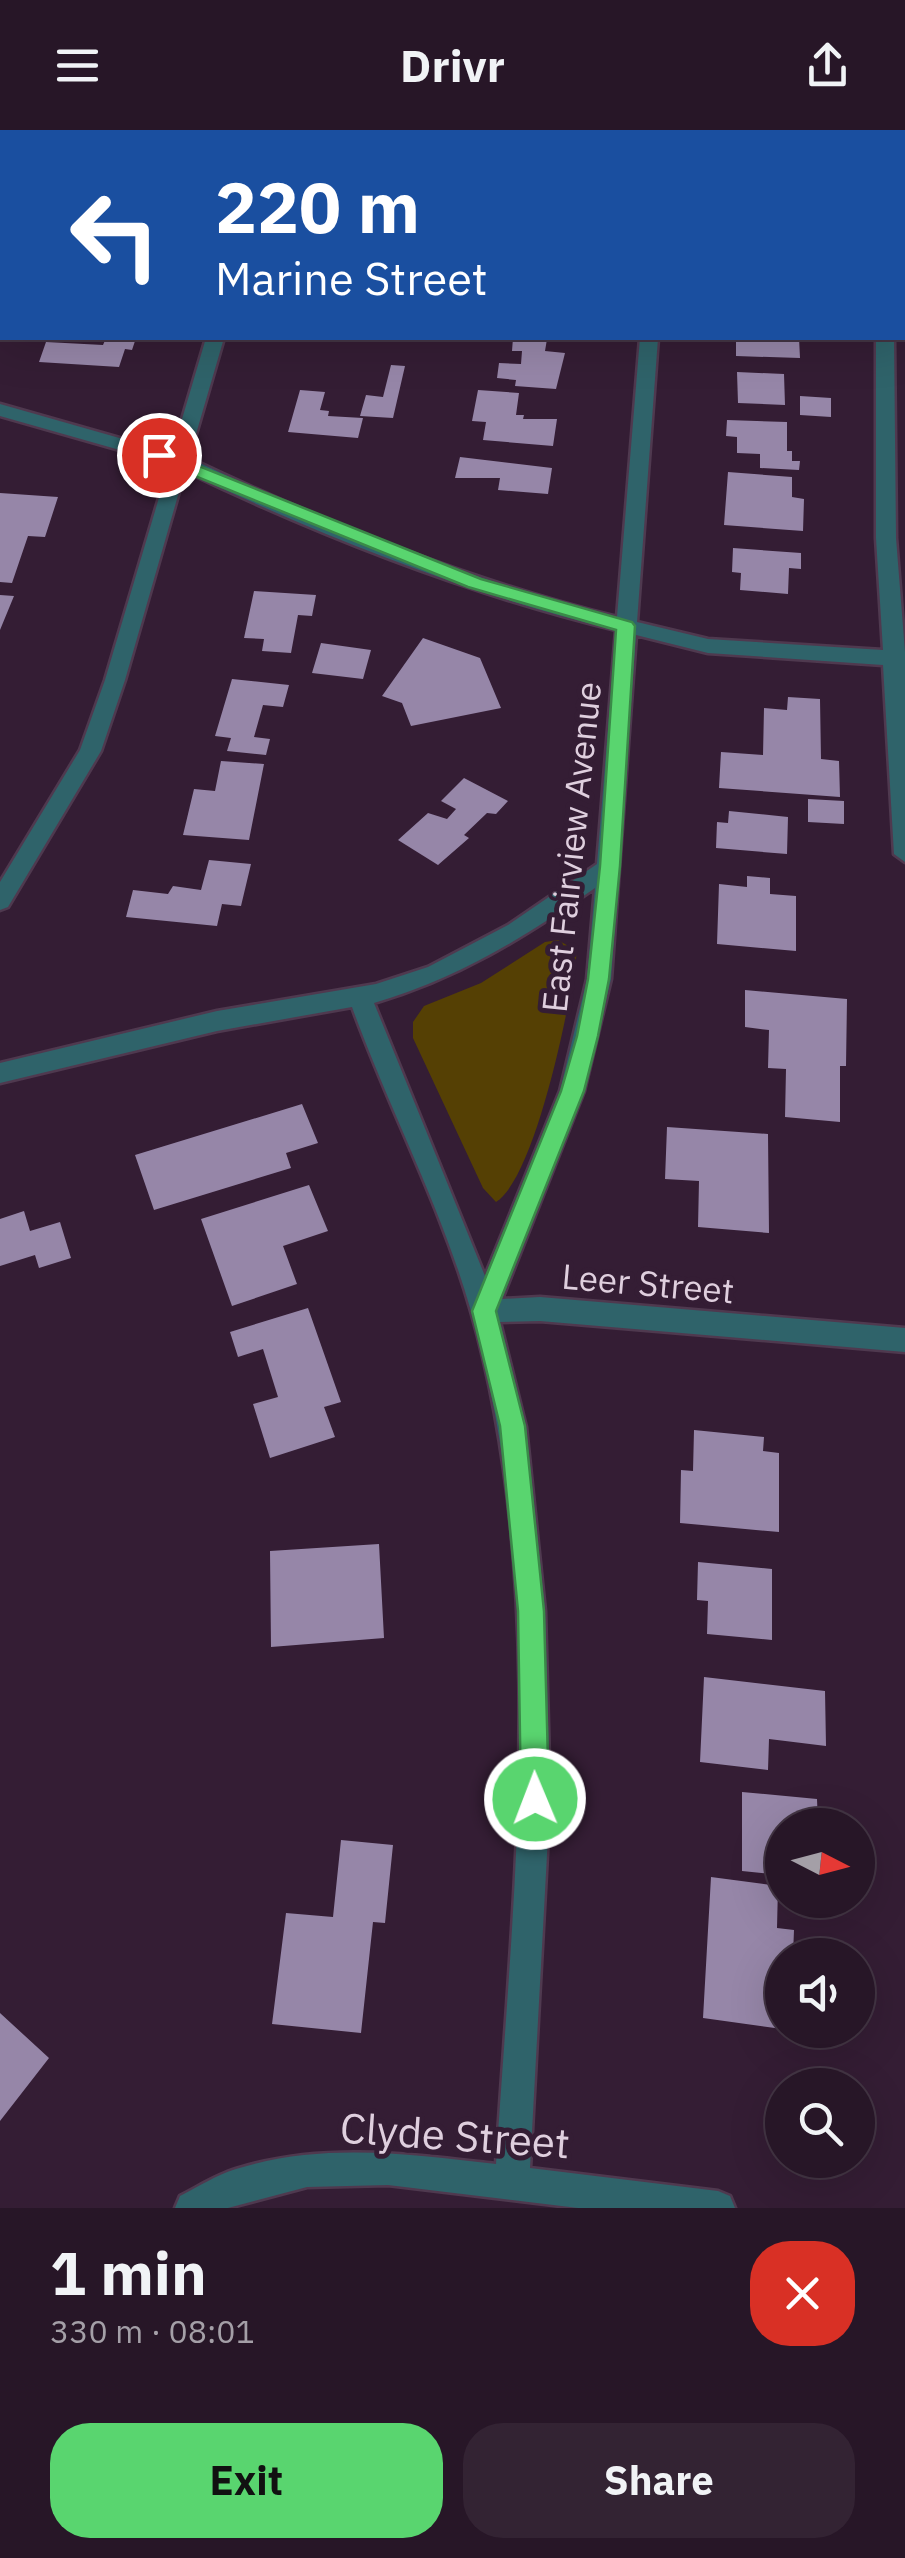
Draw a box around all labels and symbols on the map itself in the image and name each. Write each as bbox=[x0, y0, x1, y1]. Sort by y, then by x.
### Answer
pin bbox=[117, 413, 202, 498]
street label: East Fairview Avenue bbox=[531, 679, 611, 1015]
street label: Leer Street bbox=[560, 1253, 736, 1313]
position arrow bbox=[483, 1747, 587, 1851]
north arrow bbox=[765, 1808, 875, 1918]
street label: Clyde Street bbox=[338, 2100, 572, 2170]

